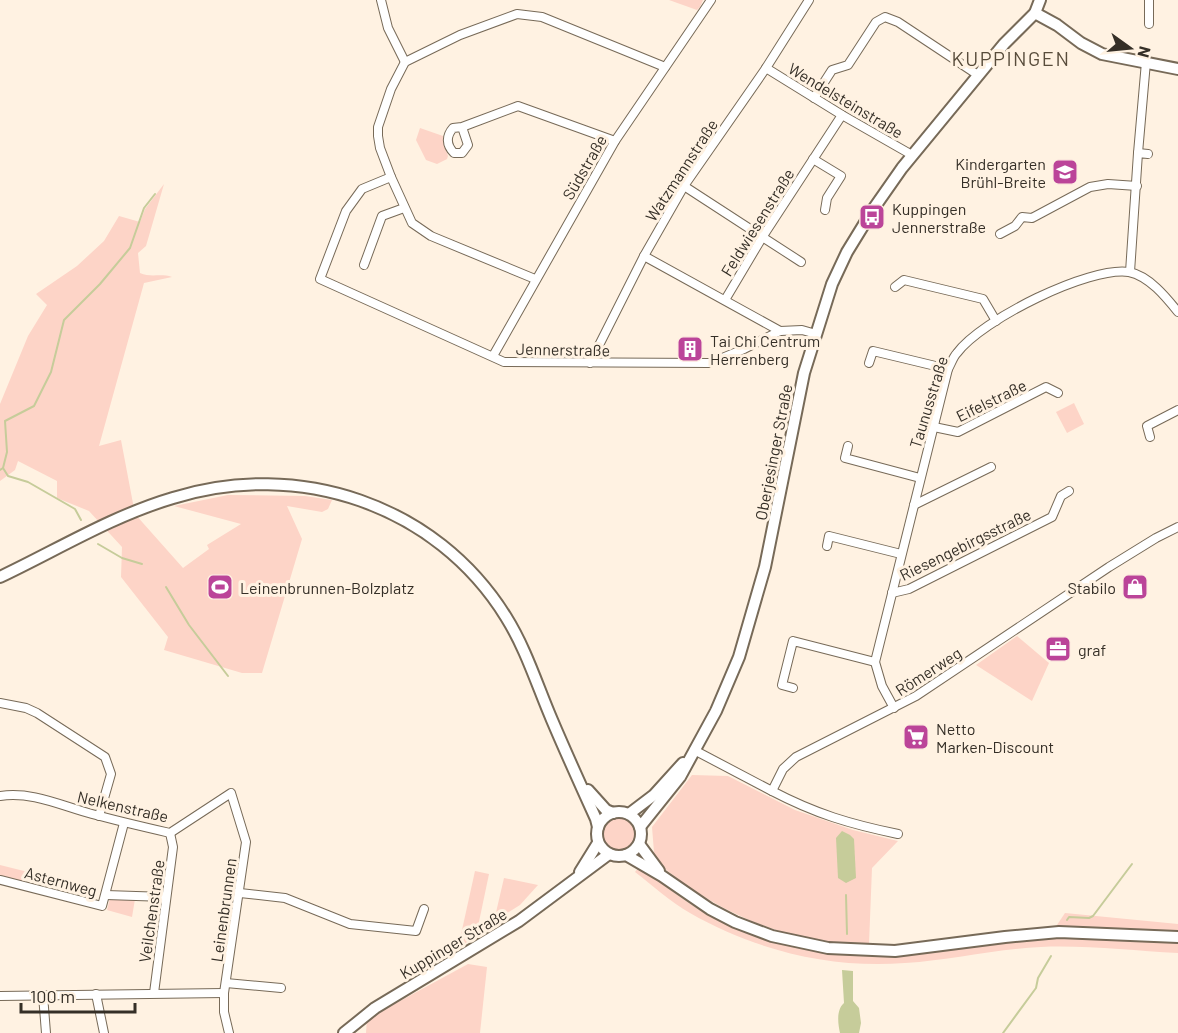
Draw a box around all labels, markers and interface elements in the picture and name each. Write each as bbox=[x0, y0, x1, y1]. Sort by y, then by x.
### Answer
north arrow bbox=[1100, 18, 1160, 78]
text: N bbox=[1134, 44, 1156, 60]
district label: KUPPINGEN bbox=[952, 46, 1070, 70]
street label: Wendelsteinstraße bbox=[785, 58, 907, 142]
street label: Watzmannstraße bbox=[641, 115, 721, 225]
street label: Südstraße bbox=[558, 131, 610, 203]
place label: Kindergarten Brühl-Breite bbox=[955, 154, 1046, 191]
school or university icon: Kindergarten Brühl-Breite bbox=[1050, 157, 1080, 187]
street label: Feldwiesenstraße bbox=[716, 165, 798, 279]
place label: Kuppingen Jennerstraße bbox=[892, 199, 986, 236]
bus stop icon: Kuppingen Jennerstraße bbox=[857, 202, 887, 232]
place label: Tai Chi Centrum Herrenberg bbox=[710, 331, 820, 368]
building icon: Tai Chi Centrum Herrenberg bbox=[675, 334, 705, 364]
street label: Jennerstraße bbox=[516, 339, 610, 359]
street label: Taunusstraße bbox=[905, 354, 951, 450]
street label: Eifelstraße bbox=[953, 375, 1029, 425]
street label: Oberjesinger Straße bbox=[750, 382, 796, 522]
street label: Riesengebirgsstraße bbox=[896, 504, 1034, 584]
sports icon: Leinenbrunnen-Bolzplatz bbox=[205, 572, 235, 602]
shop icon: Stabilo bbox=[1120, 572, 1150, 602]
place label: Leinenbrunnen-Bolzplatz bbox=[240, 578, 414, 597]
place label: Stabilo bbox=[1067, 578, 1116, 597]
office icon: graf bbox=[1043, 634, 1073, 664]
place label: graf bbox=[1078, 640, 1106, 659]
street label: Römerweg bbox=[892, 643, 964, 699]
place label: Netto Marken-Discount bbox=[936, 719, 1054, 756]
supermarket icon: Netto Marken-Discount bbox=[901, 722, 931, 752]
street label: Nelkenstraße bbox=[76, 786, 170, 826]
street label: Leinenbrunnen bbox=[206, 857, 240, 963]
street label: Veilchenstraße bbox=[134, 858, 168, 964]
street label: Asternweg bbox=[23, 862, 99, 900]
street label: Kuppinger Straße bbox=[396, 904, 510, 982]
scale bar bbox=[21, 976, 135, 1014]
text: 100 m bbox=[30, 985, 75, 1007]

